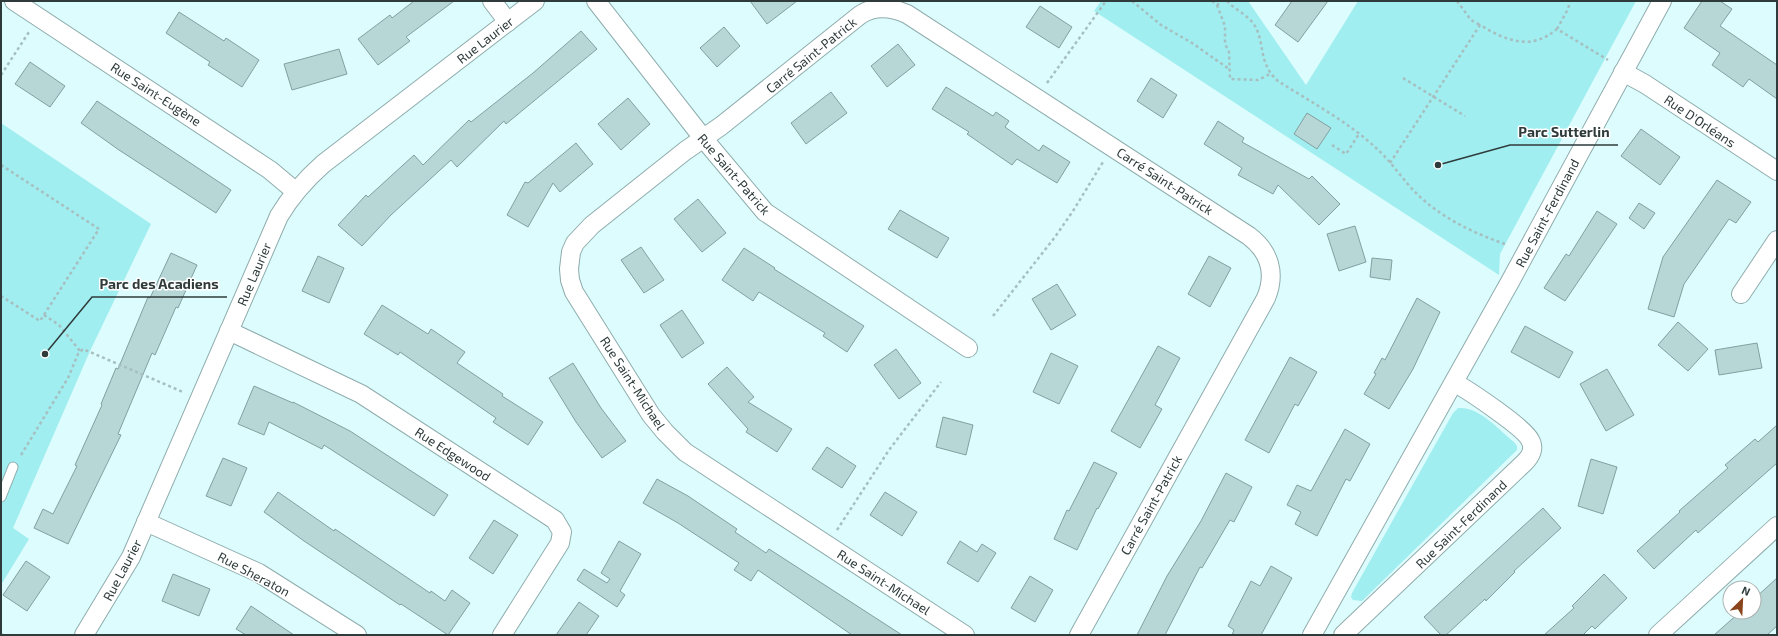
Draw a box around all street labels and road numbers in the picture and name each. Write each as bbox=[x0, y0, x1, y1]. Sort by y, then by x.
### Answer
street label: Rue Laurier bbox=[454, 13, 516, 67]
street label: Carré Saint-Patrick bbox=[763, 13, 860, 96]
street label: Rue Saint-Eugène bbox=[108, 59, 204, 129]
street label: Rue D'Orléans bbox=[1661, 91, 1739, 151]
street label: Rue Saint-Patrick bbox=[694, 130, 774, 218]
street label: Carré Saint-Patrick bbox=[1114, 144, 1217, 218]
street label: Rue Saint-Ferdinand bbox=[1512, 156, 1582, 270]
street label: Rue Laurier bbox=[234, 240, 274, 308]
street label: Rue Saint-Michael bbox=[597, 333, 669, 433]
street label: Rue Edgewood bbox=[412, 424, 494, 484]
street label: Carré Saint-Patrick bbox=[1117, 452, 1185, 558]
street label: Rue Saint-Ferdinand bbox=[1412, 476, 1510, 572]
street label: Rue Laurier bbox=[99, 537, 145, 603]
street label: Rue Saint-Michael bbox=[834, 546, 934, 618]
street label: Rue Sheraton bbox=[215, 548, 293, 600]

